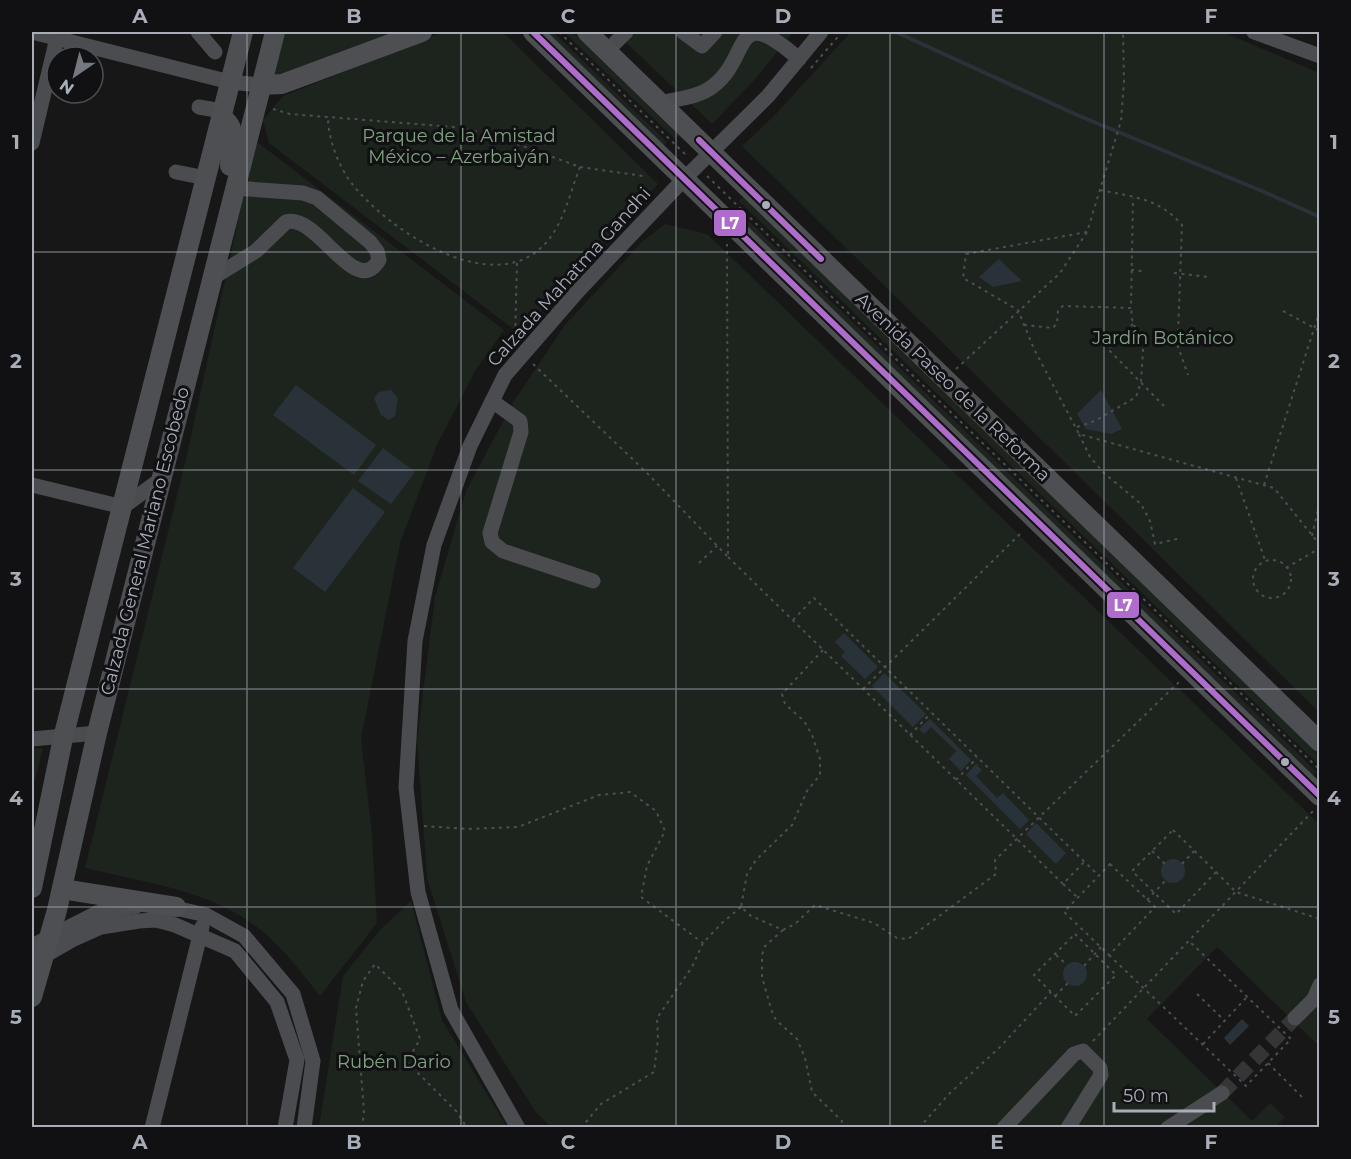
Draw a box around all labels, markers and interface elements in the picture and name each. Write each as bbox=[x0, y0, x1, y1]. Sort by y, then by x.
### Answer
text: A bbox=[131, 4, 148, 28]
text: B bbox=[346, 4, 362, 28]
text: C bbox=[561, 4, 576, 28]
text: D bbox=[775, 4, 791, 28]
text: E bbox=[990, 4, 1004, 28]
text: F bbox=[1205, 4, 1218, 28]
north arrow bbox=[45, 45, 105, 105]
text: N bbox=[56, 75, 77, 98]
park label: Parque de la Amistad México – Azerbaiyán bbox=[362, 125, 556, 168]
text: 1 bbox=[12, 130, 20, 154]
text: 1 bbox=[1330, 130, 1338, 154]
street label: Calzada Mahatma Gandhi bbox=[483, 183, 655, 371]
unlabelled marker bbox=[760, 199, 772, 211]
line badge: L7 bbox=[713, 209, 747, 237]
text: L7 bbox=[721, 214, 739, 233]
street label: Avenida Paseo de la Reforma bbox=[851, 288, 1055, 486]
park label: Jardín Botánico bbox=[1091, 327, 1234, 349]
text: 2 bbox=[10, 349, 22, 373]
text: 2 bbox=[1328, 349, 1340, 373]
street label: Calzada General Mariano Escobedo bbox=[96, 385, 194, 697]
text: 3 bbox=[9, 567, 22, 591]
text: 3 bbox=[1327, 567, 1340, 591]
line badge: L7 bbox=[1106, 591, 1140, 619]
text: L7 bbox=[1114, 596, 1132, 615]
unlabelled marker bbox=[1279, 756, 1291, 768]
text: 4 bbox=[9, 786, 23, 810]
text: 4 bbox=[1327, 786, 1341, 810]
text: 5 bbox=[10, 1005, 22, 1029]
text: 5 bbox=[1328, 1005, 1340, 1029]
park label: Rubén Dario bbox=[337, 1051, 451, 1073]
scale bar bbox=[1114, 1075, 1214, 1113]
text: 50 m bbox=[1123, 1085, 1169, 1107]
text: A bbox=[131, 1130, 148, 1154]
text: B bbox=[346, 1130, 362, 1154]
text: C bbox=[561, 1130, 576, 1154]
text: D bbox=[775, 1130, 791, 1154]
text: E bbox=[990, 1130, 1004, 1154]
text: F bbox=[1205, 1130, 1218, 1154]

